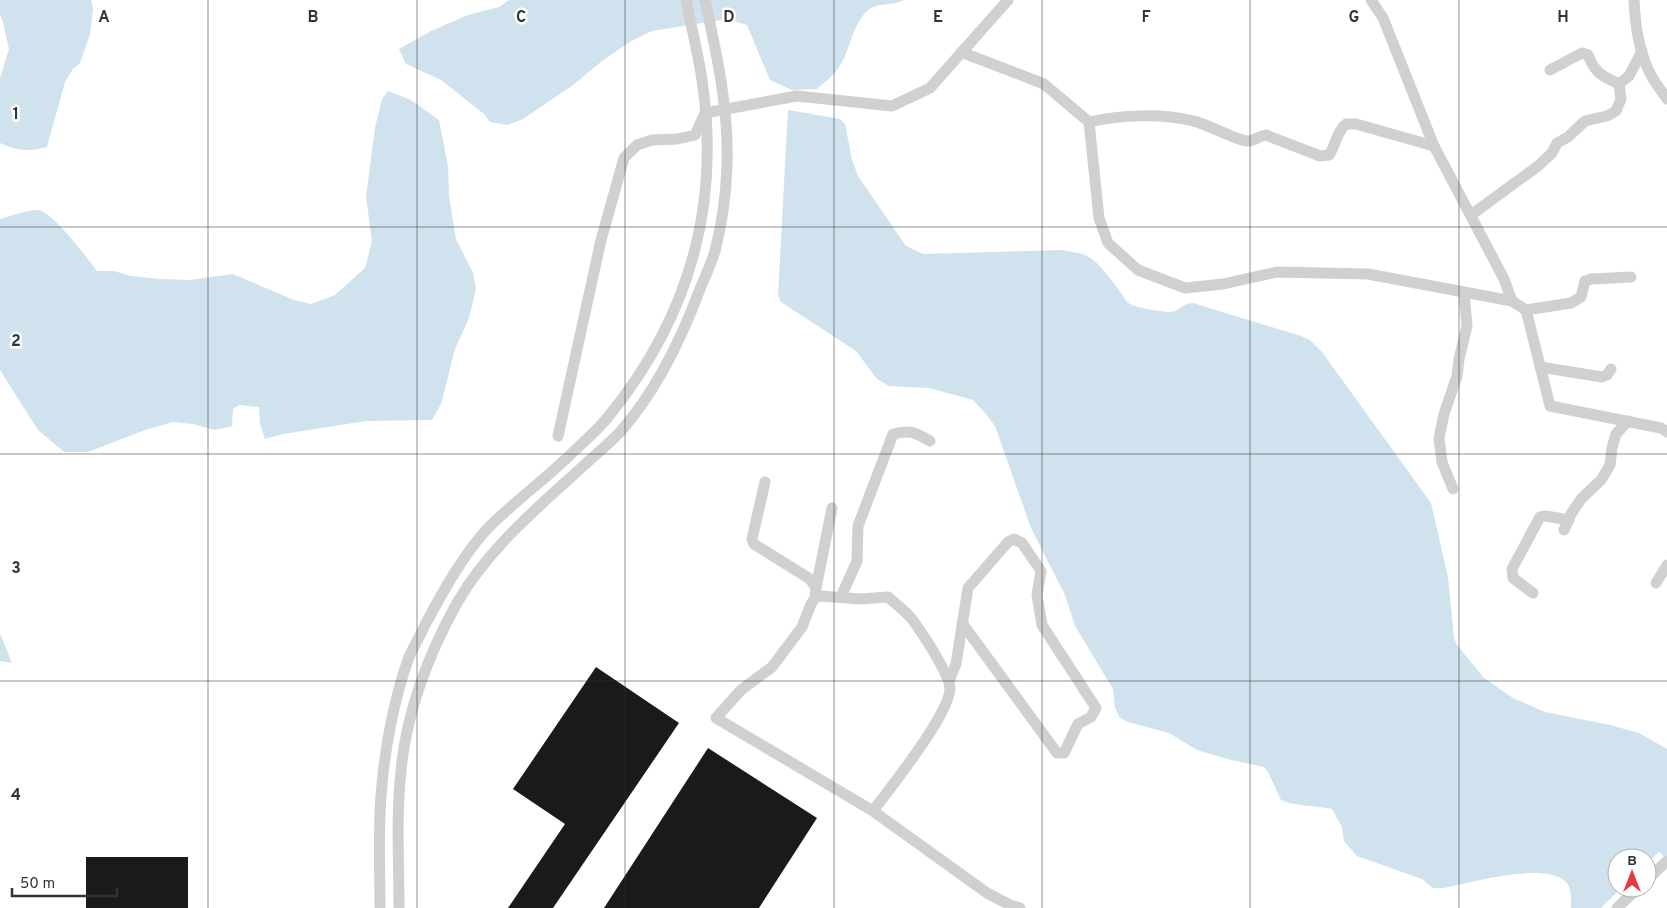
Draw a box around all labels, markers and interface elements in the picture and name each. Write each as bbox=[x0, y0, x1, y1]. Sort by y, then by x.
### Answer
text: A bbox=[98, 8, 110, 28]
text: B bbox=[307, 8, 319, 28]
text: C bbox=[516, 8, 526, 28]
text: D bbox=[723, 8, 735, 28]
text: E bbox=[933, 8, 943, 28]
text: F bbox=[1141, 8, 1151, 28]
text: G bbox=[1349, 8, 1359, 28]
text: H bbox=[1557, 8, 1569, 28]
text: 1 bbox=[13, 105, 19, 125]
text: 2 bbox=[11, 332, 21, 352]
text: 3 bbox=[11, 559, 21, 579]
text: 4 bbox=[11, 786, 21, 806]
north arrow bbox=[1607, 848, 1657, 898]
text: B bbox=[1627, 853, 1637, 870]
scale bar bbox=[12, 866, 118, 898]
text: 50 m bbox=[20, 875, 55, 894]

